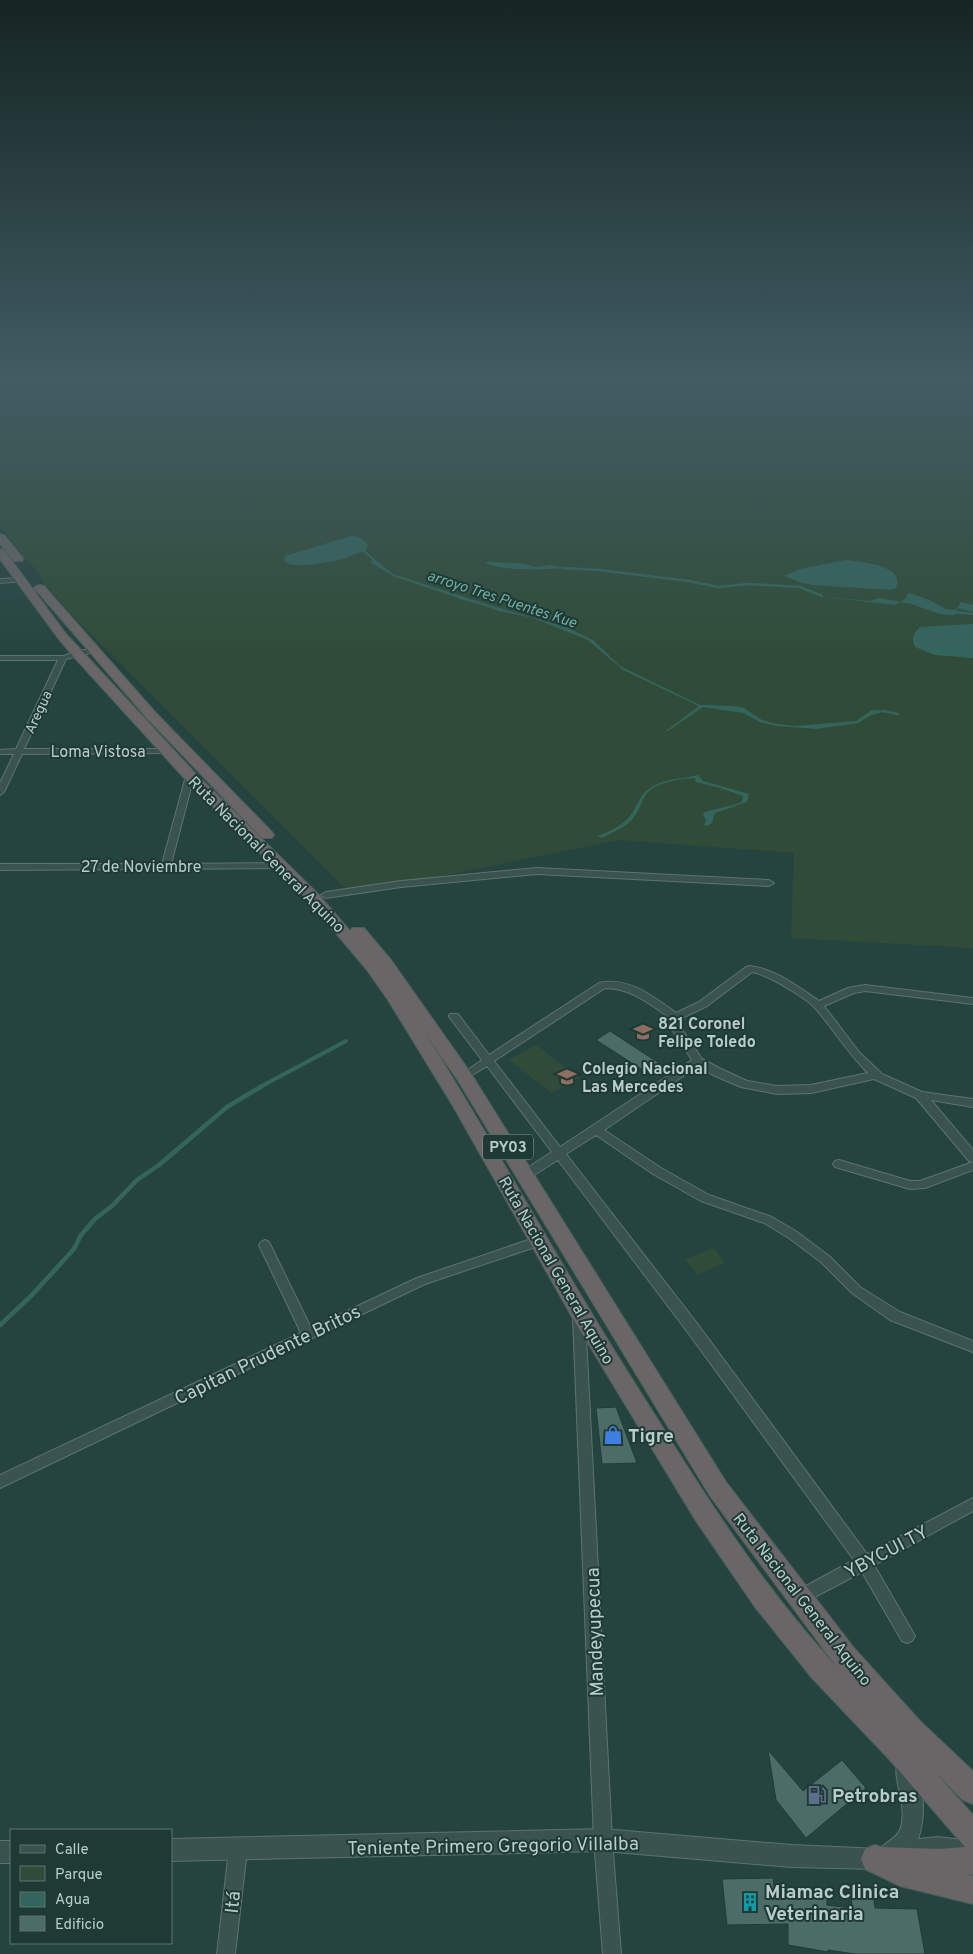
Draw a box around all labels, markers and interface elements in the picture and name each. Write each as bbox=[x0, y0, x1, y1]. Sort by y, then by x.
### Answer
water label: arroyo Tres Puentes Kue bbox=[424, 567, 579, 634]
street label: Aregua bbox=[22, 688, 57, 737]
street label: Loma Vistosa bbox=[50, 743, 146, 763]
street label: Ruta Nacional General Aquino bbox=[183, 773, 348, 938]
street label: 27 de Noviembre bbox=[81, 858, 201, 878]
place label: 821 Coronel Felipe Toledo bbox=[658, 1015, 756, 1053]
school or university icon: 821 Coronel Felipe Toledo bbox=[632, 1021, 654, 1043]
place label: Colegio Nacional Las Mercedes bbox=[582, 1060, 708, 1098]
school or university icon: Colegio Nacional Las Mercedes bbox=[556, 1066, 578, 1088]
road number: PY03 bbox=[483, 1134, 533, 1160]
street label: Ruta Nacional General Aquino bbox=[493, 1173, 617, 1369]
street label: Capitan Prudente Britos bbox=[171, 1300, 365, 1411]
shop icon: Tigre bbox=[602, 1424, 624, 1446]
place label: Tigre bbox=[628, 1425, 674, 1449]
street label: Ruta Nacional General Aquino bbox=[728, 1510, 875, 1691]
street label: YBYCUI TY bbox=[841, 1521, 933, 1585]
street label: Mandeyupecua bbox=[582, 1567, 610, 1697]
fuel station icon: Petrobras bbox=[806, 1784, 828, 1806]
place label: Petrobras bbox=[832, 1785, 918, 1809]
legend bbox=[10, 1829, 172, 1944]
street label: Teniente Primero Gregorio Villalba bbox=[347, 1832, 639, 1862]
text: Calle bbox=[55, 1841, 89, 1860]
text: Parque bbox=[55, 1866, 103, 1885]
place label: Miamac Clinica Veterinaria bbox=[765, 1881, 899, 1927]
street label: Itá bbox=[221, 1890, 247, 1915]
text: Agua bbox=[55, 1891, 90, 1910]
building icon: Miamac Clinica Veterinaria bbox=[739, 1891, 761, 1913]
text: Edificio bbox=[55, 1916, 104, 1935]

